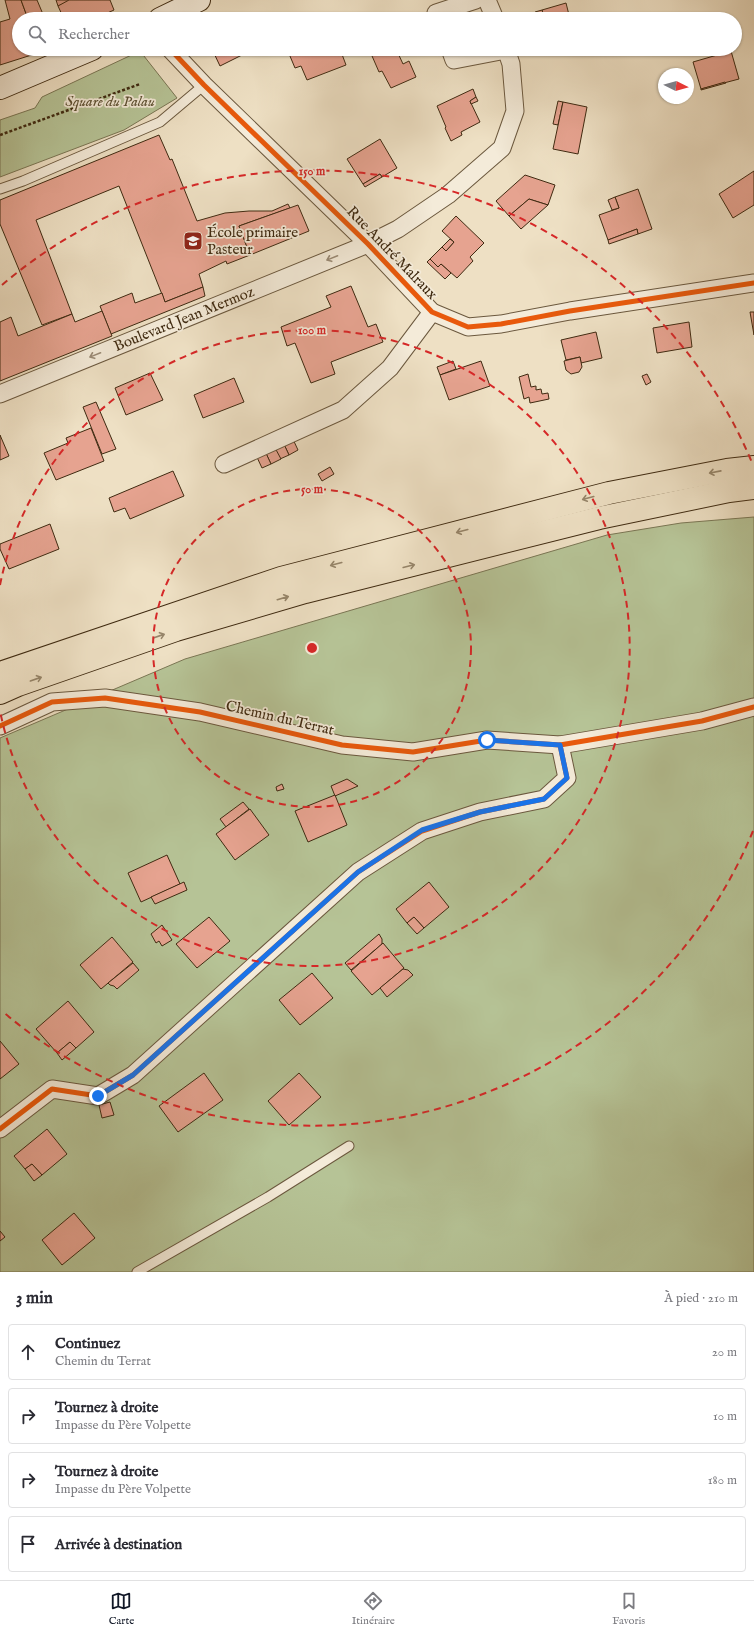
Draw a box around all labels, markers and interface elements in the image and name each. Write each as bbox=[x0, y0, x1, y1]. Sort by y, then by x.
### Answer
search box bbox=[12, 12, 742, 56]
icon: search bbox=[26, 23, 48, 45]
text: Rechercher bbox=[58, 25, 130, 44]
north arrow bbox=[658, 68, 694, 104]
park label: Square du Palau bbox=[65, 92, 155, 111]
text: 150 m bbox=[299, 164, 326, 179]
street label: Rue André Malraux bbox=[342, 202, 442, 304]
place label: École primaire Pasteur bbox=[207, 223, 298, 259]
school or university icon: École primaire Pasteur bbox=[182, 230, 204, 252]
one-way arrow bbox=[326, 255, 338, 263]
street label: Boulevard Jean Mermoz bbox=[111, 282, 257, 356]
text: 100 m bbox=[298, 323, 327, 338]
one-way arrow bbox=[89, 352, 101, 360]
one-way arrow bbox=[709, 469, 722, 477]
text: 50 m bbox=[301, 482, 324, 497]
one-way arrow bbox=[582, 495, 595, 503]
one-way arrow bbox=[456, 528, 469, 535]
one-way arrow bbox=[330, 560, 343, 568]
one-way arrow bbox=[402, 562, 415, 569]
one-way arrow bbox=[277, 594, 290, 601]
one-way arrow bbox=[152, 631, 164, 639]
centre of rings bbox=[305, 641, 319, 655]
one-way arrow bbox=[30, 675, 43, 682]
street label: Chemin du Terrat bbox=[224, 696, 336, 740]
route start bbox=[478, 731, 496, 749]
route end bbox=[89, 1087, 107, 1105]
text: 3 min bbox=[16, 1288, 53, 1309]
text: À pied · 210 m bbox=[664, 1290, 738, 1307]
text: Continuez bbox=[55, 1334, 120, 1353]
icon: ahead bbox=[17, 1341, 39, 1363]
text: 20 m bbox=[712, 1344, 737, 1361]
text: Chemin du Terrat bbox=[55, 1353, 151, 1370]
text: Tournez à droite bbox=[55, 1398, 158, 1417]
icon: right bbox=[17, 1405, 39, 1427]
text: 10 m bbox=[713, 1408, 737, 1425]
text: Impasse du Père Volpette bbox=[55, 1417, 191, 1434]
text: Tournez à droite bbox=[55, 1462, 158, 1481]
icon: right bbox=[17, 1469, 39, 1491]
text: 180 m bbox=[708, 1472, 737, 1489]
text: Impasse du Père Volpette bbox=[55, 1481, 191, 1498]
icon: arrive bbox=[17, 1533, 39, 1555]
text: Arrivée à destination bbox=[55, 1535, 182, 1554]
tab: Carte bbox=[109, 1590, 134, 1628]
tab: Itinéraire bbox=[352, 1590, 395, 1628]
tab: Favoris bbox=[612, 1590, 645, 1628]

